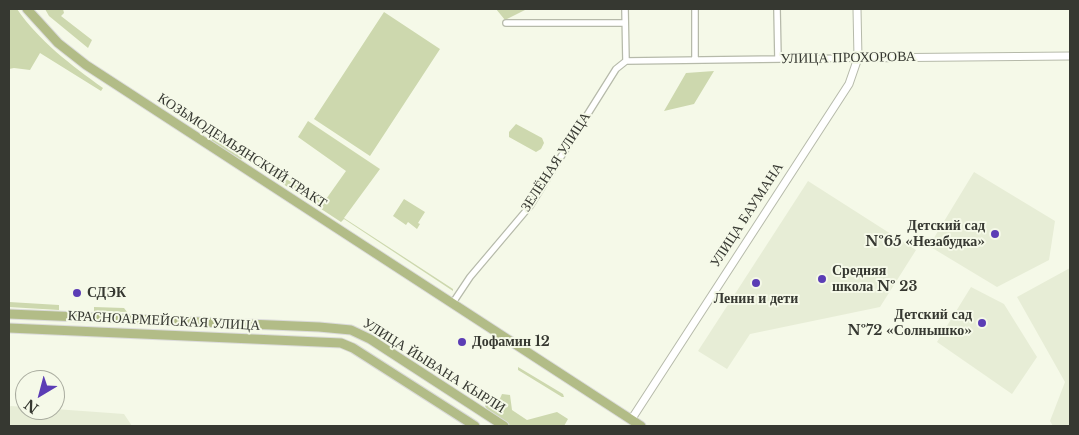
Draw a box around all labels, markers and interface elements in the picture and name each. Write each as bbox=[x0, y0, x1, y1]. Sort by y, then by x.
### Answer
street label: УЛИЦА ПРОХОРОВА bbox=[780, 48, 916, 68]
street label: КОЗЬМОДЕМЬЯНСКИЙ ТРАКТ bbox=[154, 90, 330, 212]
street label: ЗЕЛЁНАЯ УЛИЦА bbox=[518, 109, 594, 215]
street label: УЛИЦА БАУМАНА bbox=[707, 159, 787, 271]
place label: Детский сад №65 «Незабудка» bbox=[865, 218, 985, 250]
marker: Детский сад №65 «Незабудка» bbox=[989, 228, 1001, 240]
place label: Средняя школа № 23 bbox=[832, 263, 917, 296]
marker: Средняя школа № 23 bbox=[816, 273, 828, 285]
marker: Ленин и дети bbox=[750, 277, 762, 289]
place label: СДЭК bbox=[87, 285, 126, 301]
marker: СДЭК bbox=[71, 287, 83, 299]
place label: Ленин и дети bbox=[714, 291, 798, 307]
place label: Детский сад №72 «Солнышко» bbox=[847, 307, 972, 340]
street label: КРАСНОАРМЕЙСКАЯ УЛИЦА bbox=[67, 308, 261, 334]
street label: УЛИЦА ЙЫВАНА КЫРЛИ bbox=[360, 315, 508, 417]
marker: Детский сад №72 «Солнышко» bbox=[976, 317, 988, 329]
place label: Дофамин 12 bbox=[472, 334, 550, 350]
marker: Дофамин 12 bbox=[456, 336, 468, 348]
north arrow bbox=[15, 370, 65, 420]
text: N bbox=[21, 395, 42, 417]

